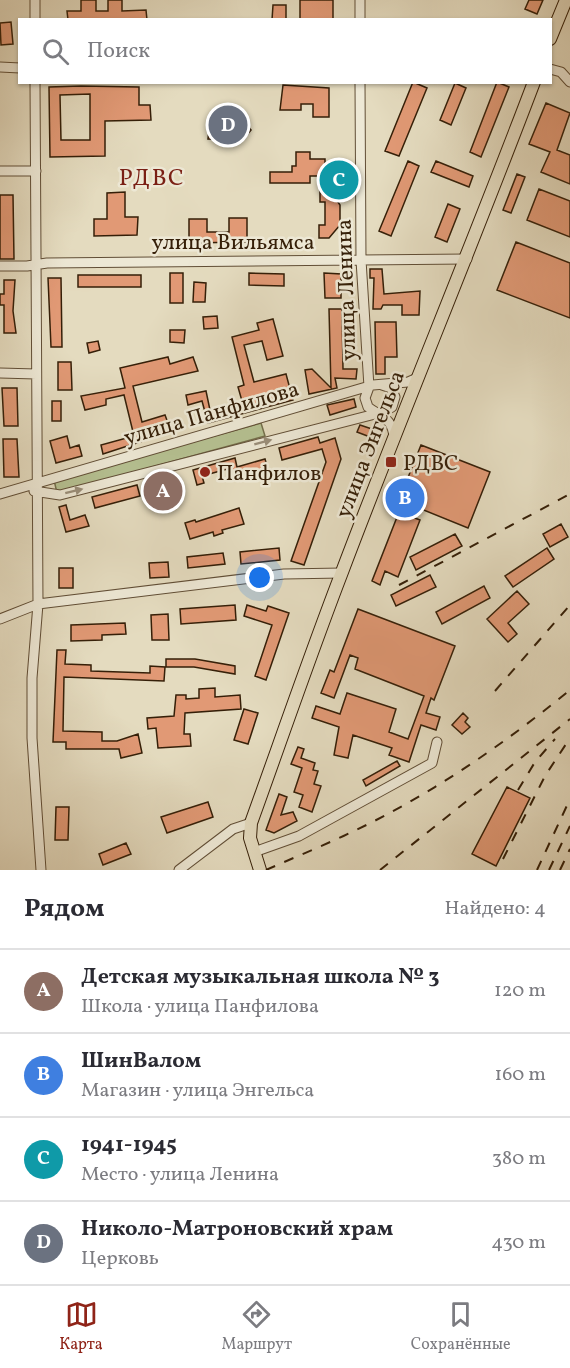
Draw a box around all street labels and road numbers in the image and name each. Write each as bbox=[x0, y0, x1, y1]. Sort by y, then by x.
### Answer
street label: улица Ленина bbox=[330, 218, 365, 361]
street label: улица Вильямса bbox=[151, 228, 315, 259]
street label: улица Энгельса bbox=[329, 367, 414, 523]
street label: улица Панфилова bbox=[120, 375, 303, 454]

